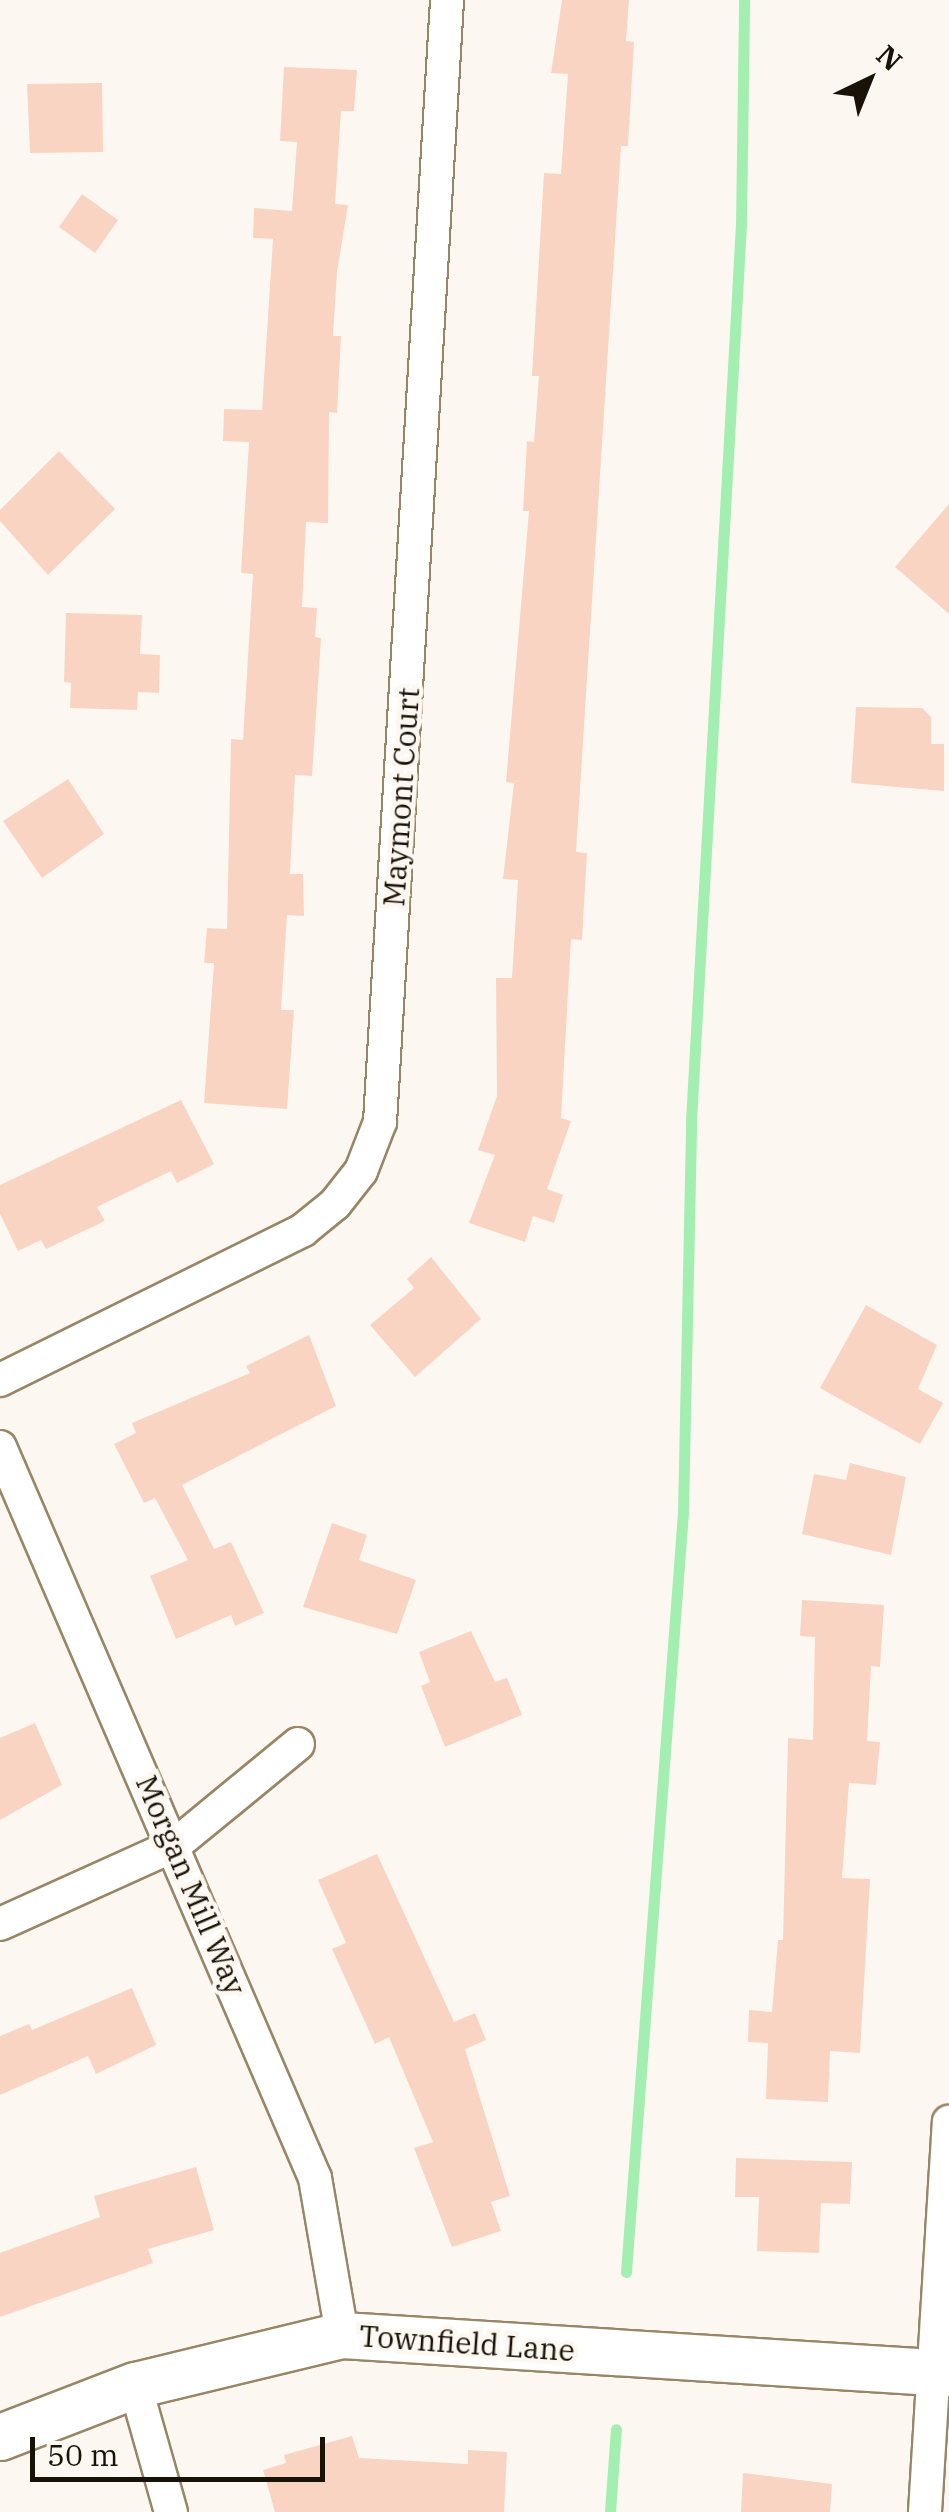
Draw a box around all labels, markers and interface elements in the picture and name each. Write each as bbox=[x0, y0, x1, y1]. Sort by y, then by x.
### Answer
north arrow bbox=[819, 30, 919, 130]
text: N bbox=[869, 37, 911, 79]
street label: Maymont Court bbox=[375, 686, 427, 908]
street label: Morgan Mill Way bbox=[129, 1770, 253, 2000]
street label: Townfield Lane bbox=[358, 2318, 576, 2368]
scale bar bbox=[35, 2417, 330, 2479]
text: 50 m bbox=[47, 2435, 119, 2474]

